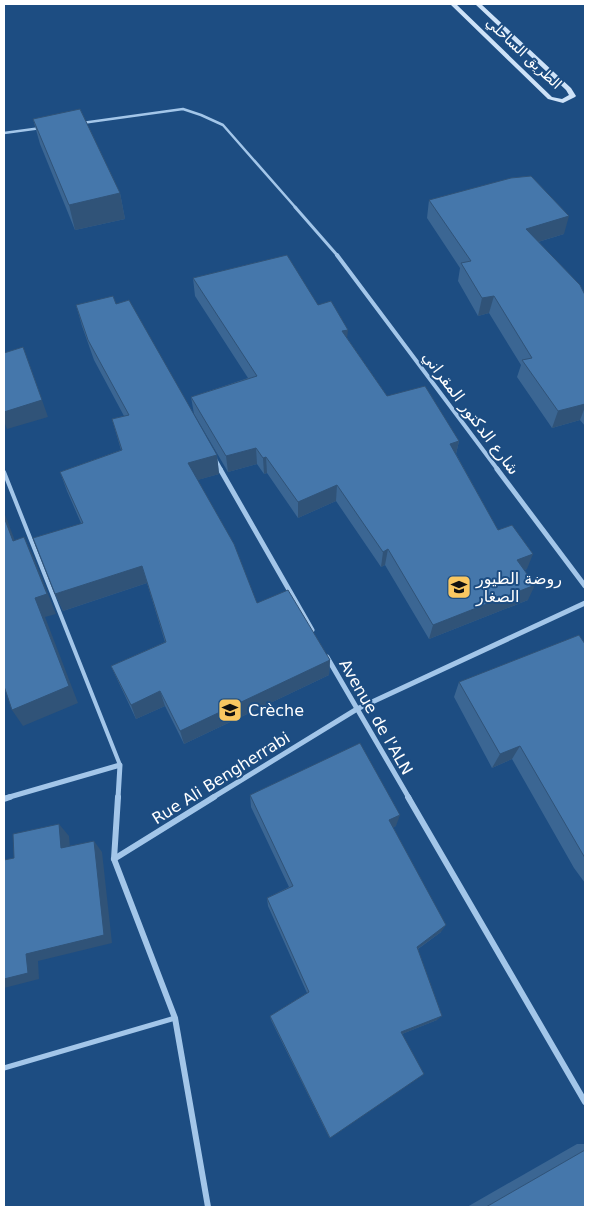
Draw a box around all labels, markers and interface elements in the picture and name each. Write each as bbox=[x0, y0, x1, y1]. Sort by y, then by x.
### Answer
street label: الطريق الساحلي bbox=[482, 14, 565, 93]
street label: شارع الدكتور المقراني bbox=[418, 348, 524, 479]
place label: روضة الطيور الصغار bbox=[475, 569, 562, 607]
school or university icon: روضة الطيور الصغار bbox=[446, 574, 472, 600]
street label: Avenue de l'ALN bbox=[335, 656, 417, 778]
school or university icon: Crèche bbox=[217, 697, 243, 723]
place label: Crèche bbox=[248, 701, 304, 720]
street label: Rue Ali Bengherrabi bbox=[149, 728, 293, 828]

